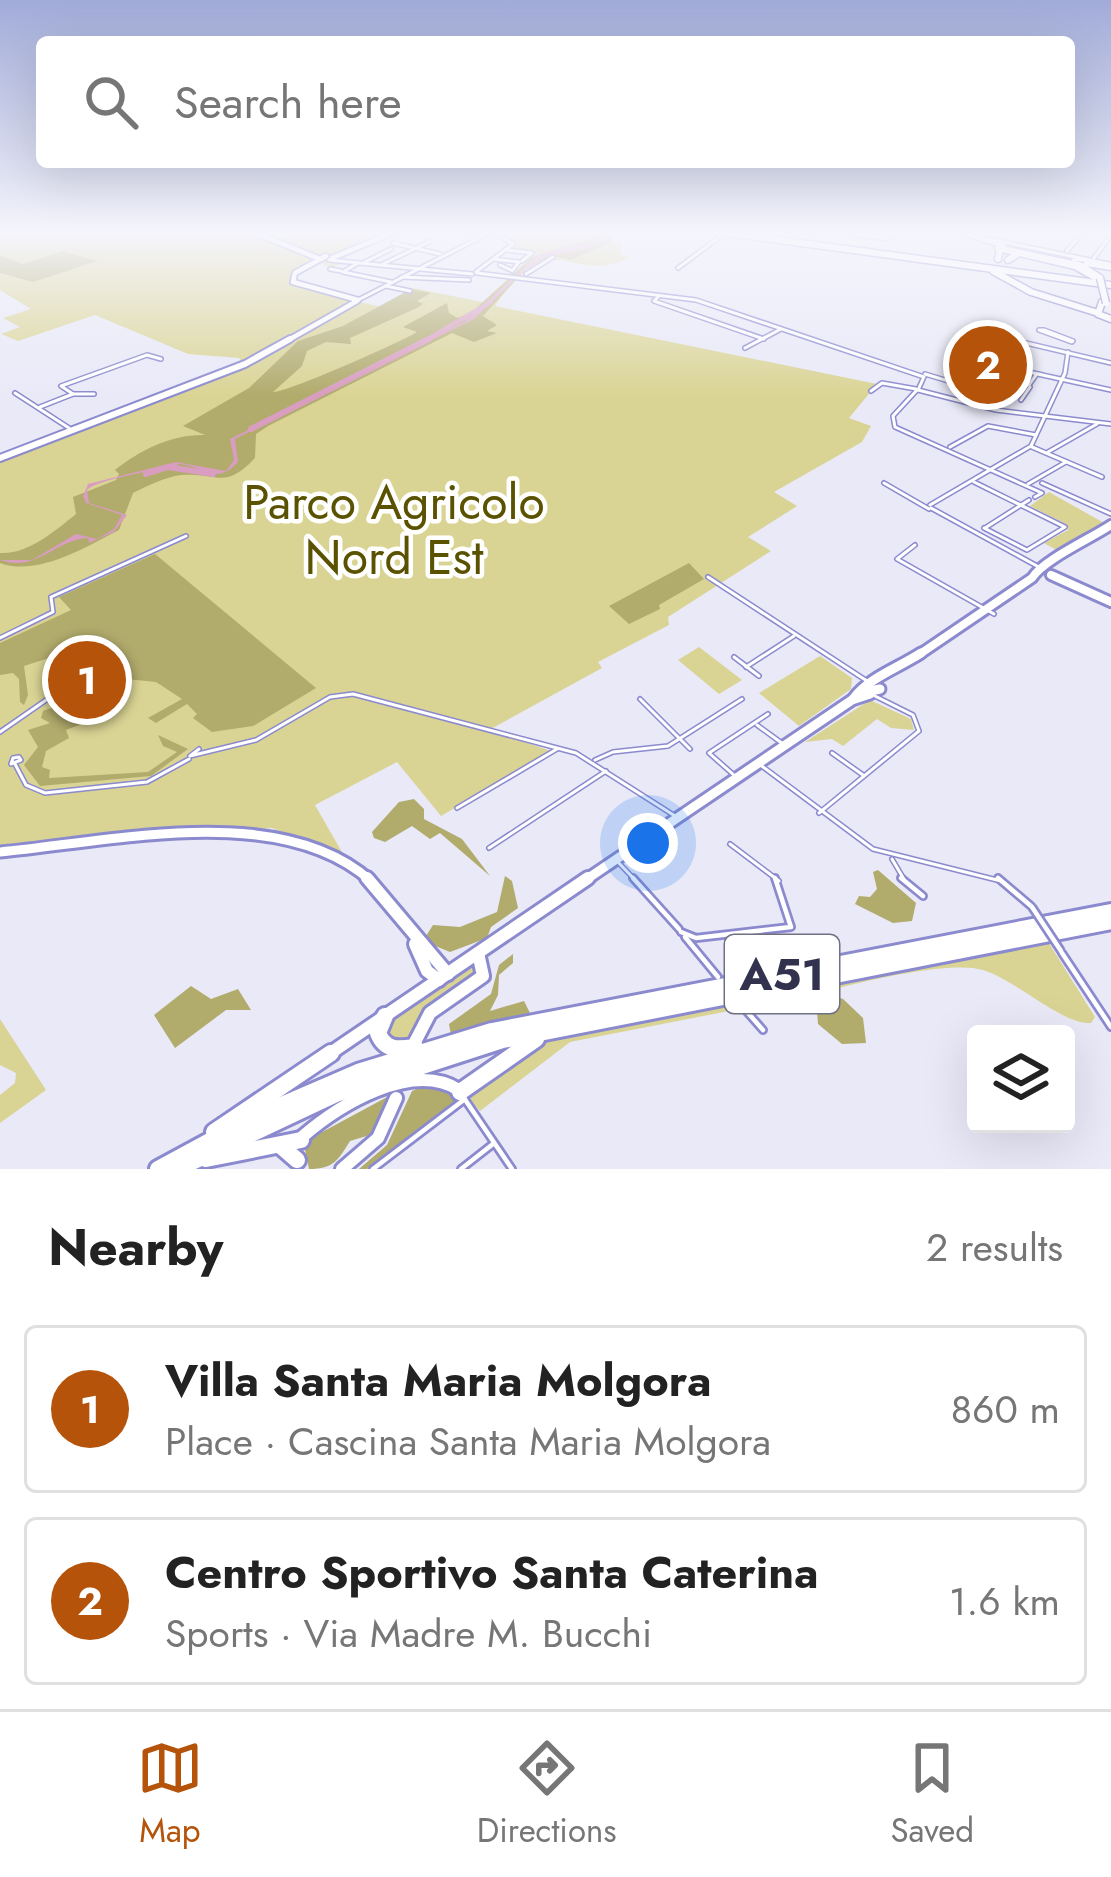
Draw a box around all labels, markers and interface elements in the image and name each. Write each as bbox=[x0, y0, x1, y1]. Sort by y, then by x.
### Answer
search box bbox=[36, 36, 1075, 168]
icon: search bbox=[78, 69, 144, 135]
text: Search here bbox=[174, 70, 402, 135]
pin: 2 bbox=[949, 320, 1027, 410]
park label: Parco Agricolo Nord Est bbox=[243, 468, 545, 592]
pin: 1 bbox=[48, 635, 126, 725]
your location bbox=[618, 813, 678, 873]
road number: A51 bbox=[725, 935, 839, 1013]
map controls bbox=[967, 1025, 1075, 1133]
button: layers bbox=[967, 1025, 1075, 1133]
text: Nearby bbox=[48, 1210, 223, 1284]
text: 2 results bbox=[926, 1219, 1063, 1276]
text: Villa Santa Maria Molgora bbox=[165, 1348, 711, 1413]
text: 1 bbox=[80, 1381, 100, 1438]
text: 860 m bbox=[951, 1381, 1060, 1438]
text: Place · Cascina Santa Maria Molgora bbox=[165, 1413, 771, 1470]
text: Centro Sportivo Santa Caterina bbox=[165, 1540, 818, 1605]
text: 2 bbox=[77, 1573, 103, 1630]
text: 1.6 km bbox=[949, 1573, 1060, 1630]
text: Sports · Via Madre M. Bucchi bbox=[165, 1605, 652, 1662]
tab: Map bbox=[137, 1735, 203, 1854]
tab: Directions bbox=[477, 1735, 617, 1854]
tab: Saved bbox=[890, 1735, 974, 1854]

